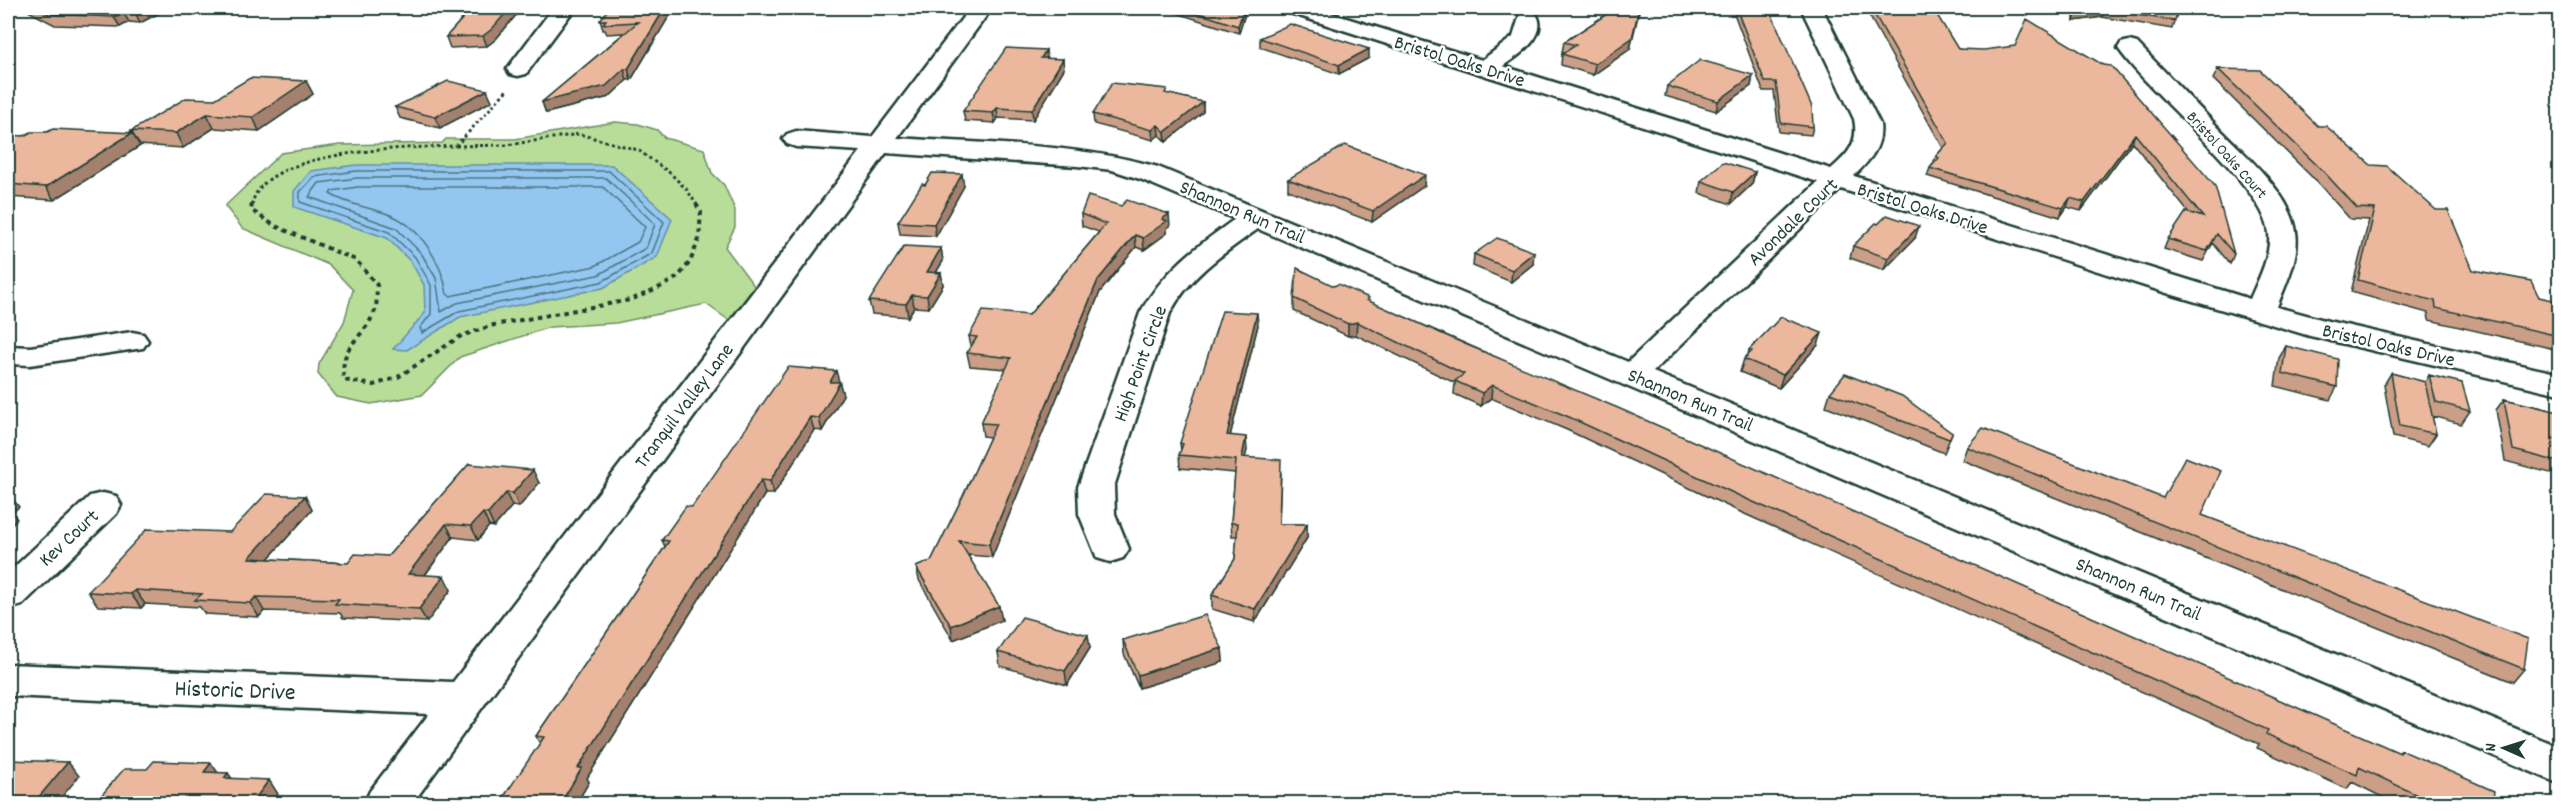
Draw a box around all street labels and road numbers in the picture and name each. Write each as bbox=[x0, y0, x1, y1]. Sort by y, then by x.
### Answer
street label: Bristol Oaks Drive bbox=[1390, 30, 1528, 96]
street label: Bristol Oaks Court bbox=[2180, 107, 2272, 205]
street label: Avondale Court bbox=[1742, 173, 1846, 274]
street label: Shannon Run Trail bbox=[1175, 175, 1309, 253]
street label: Bristol Oaks Drive bbox=[1853, 177, 1991, 243]
street label: High Point Circle bbox=[1108, 302, 1176, 426]
street label: Bristol Oaks Drive bbox=[2319, 318, 2458, 376]
street label: Tranquil Valley Lane bbox=[629, 338, 742, 475]
street label: Shannon Run Trail bbox=[1623, 363, 1757, 441]
street label: Kev Court bbox=[34, 504, 106, 574]
street label: Shannon Run Trail bbox=[2071, 552, 2205, 630]
street label: Historic Drive bbox=[174, 673, 296, 711]

